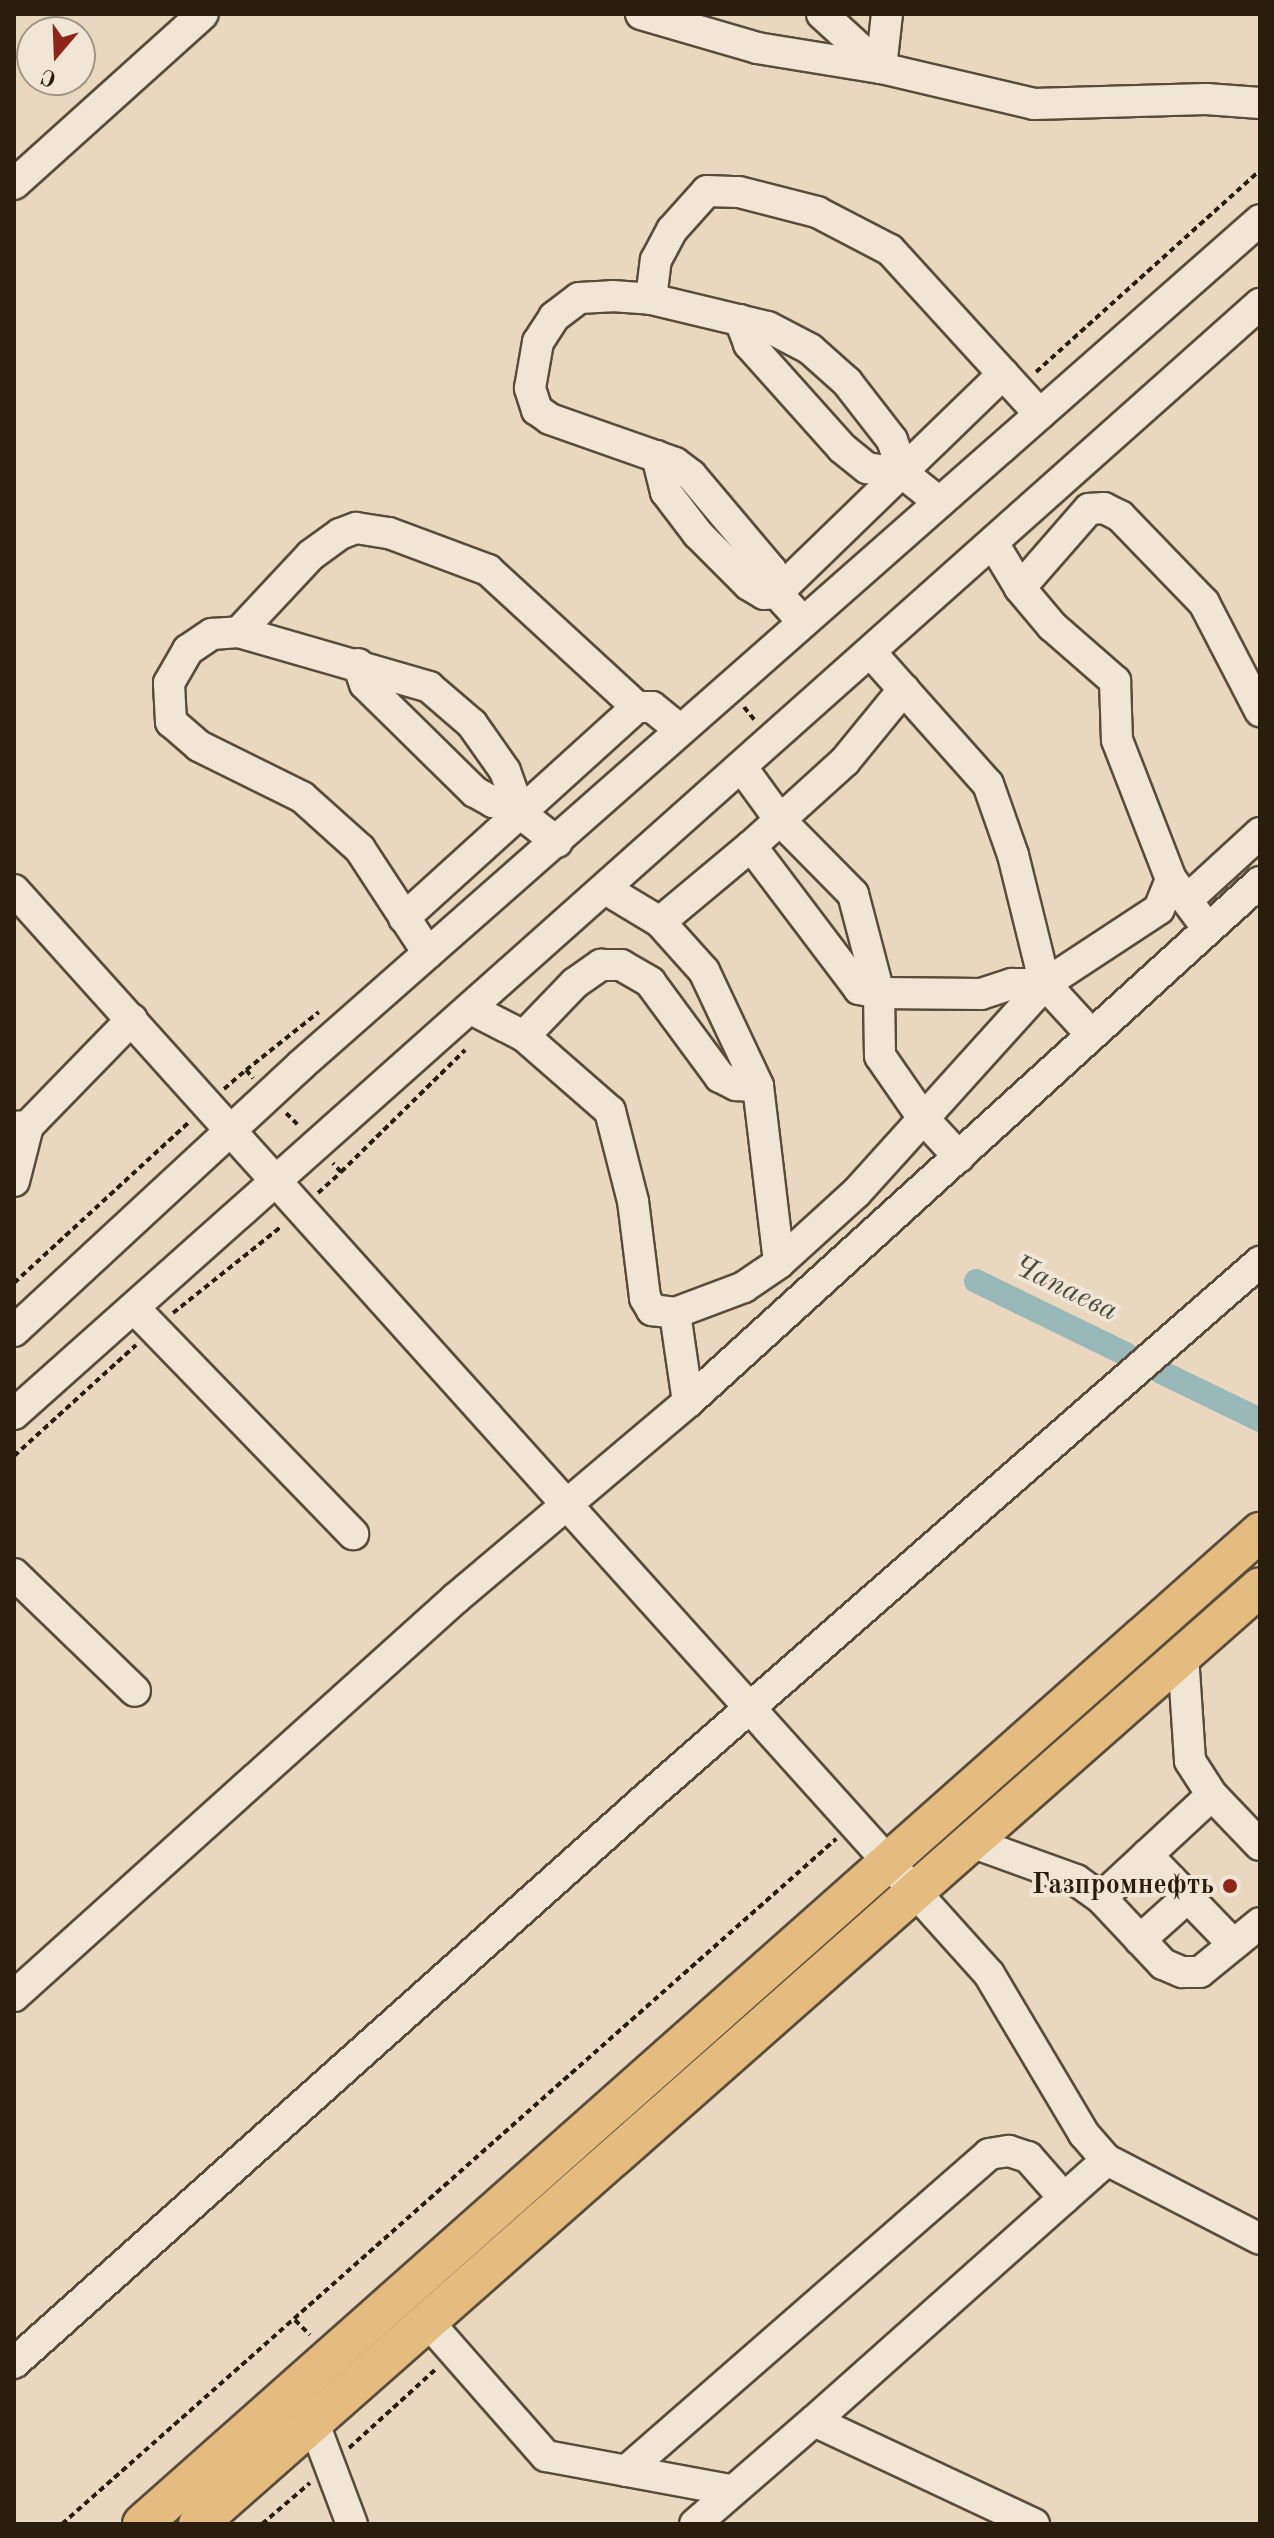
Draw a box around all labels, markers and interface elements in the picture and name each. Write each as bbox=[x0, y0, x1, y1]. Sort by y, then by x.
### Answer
north arrow bbox=[16, 16, 96, 96]
text: С bbox=[38, 64, 59, 90]
water label: Чапаева bbox=[1007, 1248, 1123, 1330]
place label: Газпромнефть bbox=[1032, 1869, 1214, 1903]
marker: Газпромнефть bbox=[1221, 1877, 1239, 1895]

